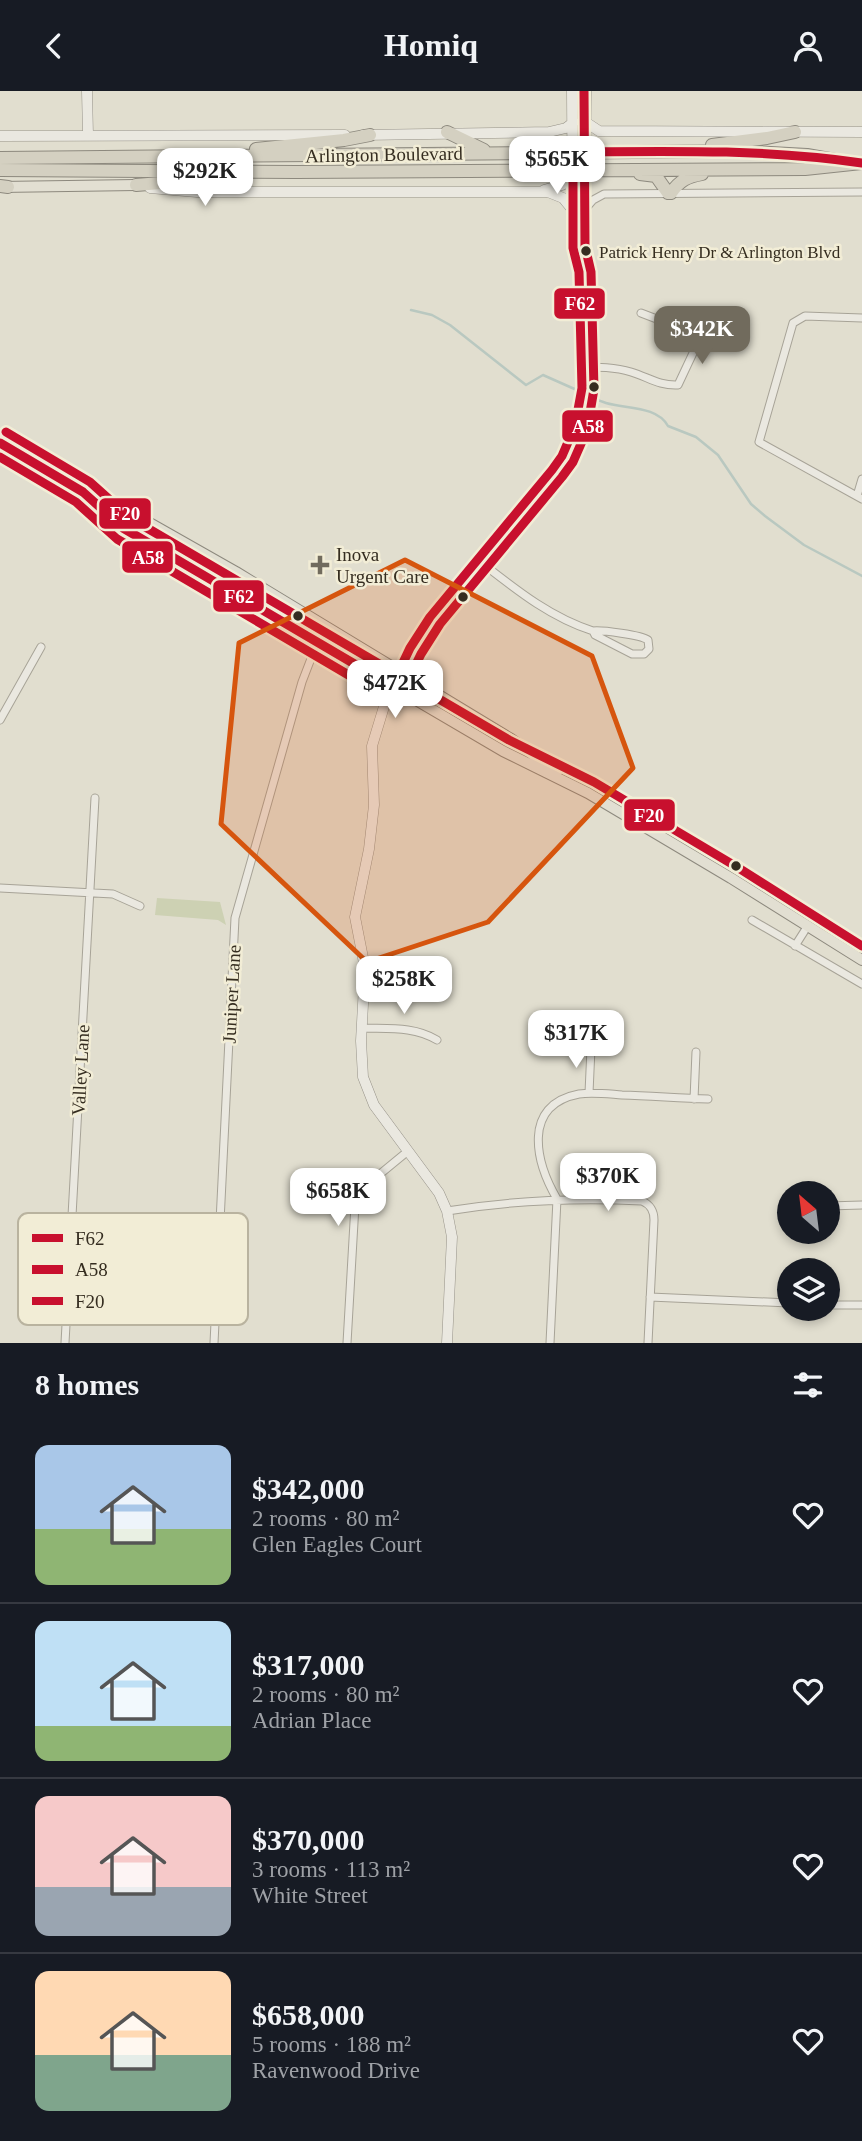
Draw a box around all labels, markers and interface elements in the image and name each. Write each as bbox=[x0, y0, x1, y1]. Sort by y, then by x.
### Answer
icon: back bbox=[35, 27, 73, 65]
text: Homiq bbox=[384, 27, 478, 63]
icon: person bbox=[789, 27, 827, 65]
pin: $565K bbox=[508, 137, 606, 196]
street label: Arlington Boulevard bbox=[305, 143, 464, 166]
text: $565K bbox=[525, 146, 589, 171]
pin: $292K bbox=[156, 149, 254, 208]
text: $292K bbox=[173, 158, 237, 183]
place label: Patrick Henry Dr & Arlington Blvd bbox=[599, 243, 841, 262]
marker: Patrick Henry Dr & Arlington Blvd bbox=[579, 244, 593, 258]
line badge: F62 bbox=[553, 287, 606, 320]
text: F62 bbox=[565, 293, 595, 314]
pin: $342K bbox=[653, 307, 751, 366]
text: $342K bbox=[670, 316, 734, 341]
unlabelled marker bbox=[587, 380, 601, 394]
line badge: A58 bbox=[561, 409, 614, 443]
text: A58 bbox=[572, 416, 604, 437]
line badge: F20 bbox=[98, 497, 152, 530]
text: F20 bbox=[110, 503, 140, 524]
line badge: A58 bbox=[121, 540, 174, 574]
place label: Inova Urgent Care bbox=[336, 544, 429, 587]
text: A58 bbox=[132, 547, 164, 568]
marker: Inova Urgent Care bbox=[310, 555, 330, 575]
line badge: F62 bbox=[212, 579, 265, 613]
text: F62 bbox=[224, 586, 254, 607]
unlabelled marker bbox=[456, 590, 470, 604]
unlabelled marker bbox=[291, 609, 305, 623]
pin: $472K bbox=[346, 661, 444, 720]
text: $472K bbox=[363, 670, 427, 695]
line badge: F20 bbox=[623, 798, 676, 832]
text: F20 bbox=[634, 805, 664, 826]
unlabelled marker bbox=[729, 859, 743, 873]
street label: Juniper Lane bbox=[218, 944, 245, 1044]
pin: $258K bbox=[355, 957, 453, 1016]
text: $258K bbox=[372, 966, 436, 991]
pin: $317K bbox=[527, 1011, 625, 1070]
text: $317K bbox=[544, 1020, 608, 1045]
street label: Valley Lane bbox=[68, 1024, 93, 1116]
pin: $370K bbox=[559, 1153, 657, 1213]
text: $370K bbox=[576, 1163, 640, 1188]
pin: $658K bbox=[289, 1169, 387, 1228]
text: $658K bbox=[306, 1178, 370, 1203]
north arrow bbox=[777, 1181, 840, 1244]
map controls bbox=[777, 1181, 840, 1321]
legend bbox=[18, 1213, 248, 1325]
text: F62 bbox=[75, 1228, 105, 1249]
button: layers bbox=[777, 1258, 840, 1321]
text: A58 bbox=[75, 1259, 108, 1280]
text: F20 bbox=[75, 1291, 105, 1312]
icon: filters bbox=[789, 1366, 827, 1404]
text: 8 homes bbox=[35, 1368, 139, 1401]
text: $342,000 bbox=[252, 1472, 365, 1505]
icon: home bbox=[91, 1473, 175, 1557]
icon: heart bbox=[789, 1496, 827, 1534]
text: 2 rooms · 80 m² bbox=[252, 1506, 399, 1531]
text: Glen Eagles Court bbox=[252, 1532, 422, 1557]
text: $317,000 bbox=[252, 1648, 365, 1681]
icon: home bbox=[91, 1649, 175, 1733]
icon: heart bbox=[789, 1672, 827, 1710]
text: 2 rooms · 80 m² bbox=[252, 1682, 399, 1707]
text: Adrian Place bbox=[252, 1708, 371, 1733]
text: $370,000 bbox=[252, 1823, 365, 1856]
icon: home bbox=[91, 1824, 175, 1908]
icon: heart bbox=[789, 1847, 827, 1885]
text: 3 rooms · 113 m² bbox=[252, 1857, 410, 1882]
text: White Street bbox=[252, 1883, 368, 1908]
text: $658,000 bbox=[252, 1998, 365, 2031]
icon: home bbox=[91, 1999, 175, 2083]
icon: heart bbox=[789, 2022, 827, 2060]
text: 5 rooms · 188 m² bbox=[252, 2032, 411, 2057]
text: Ravenwood Drive bbox=[252, 2058, 420, 2083]

